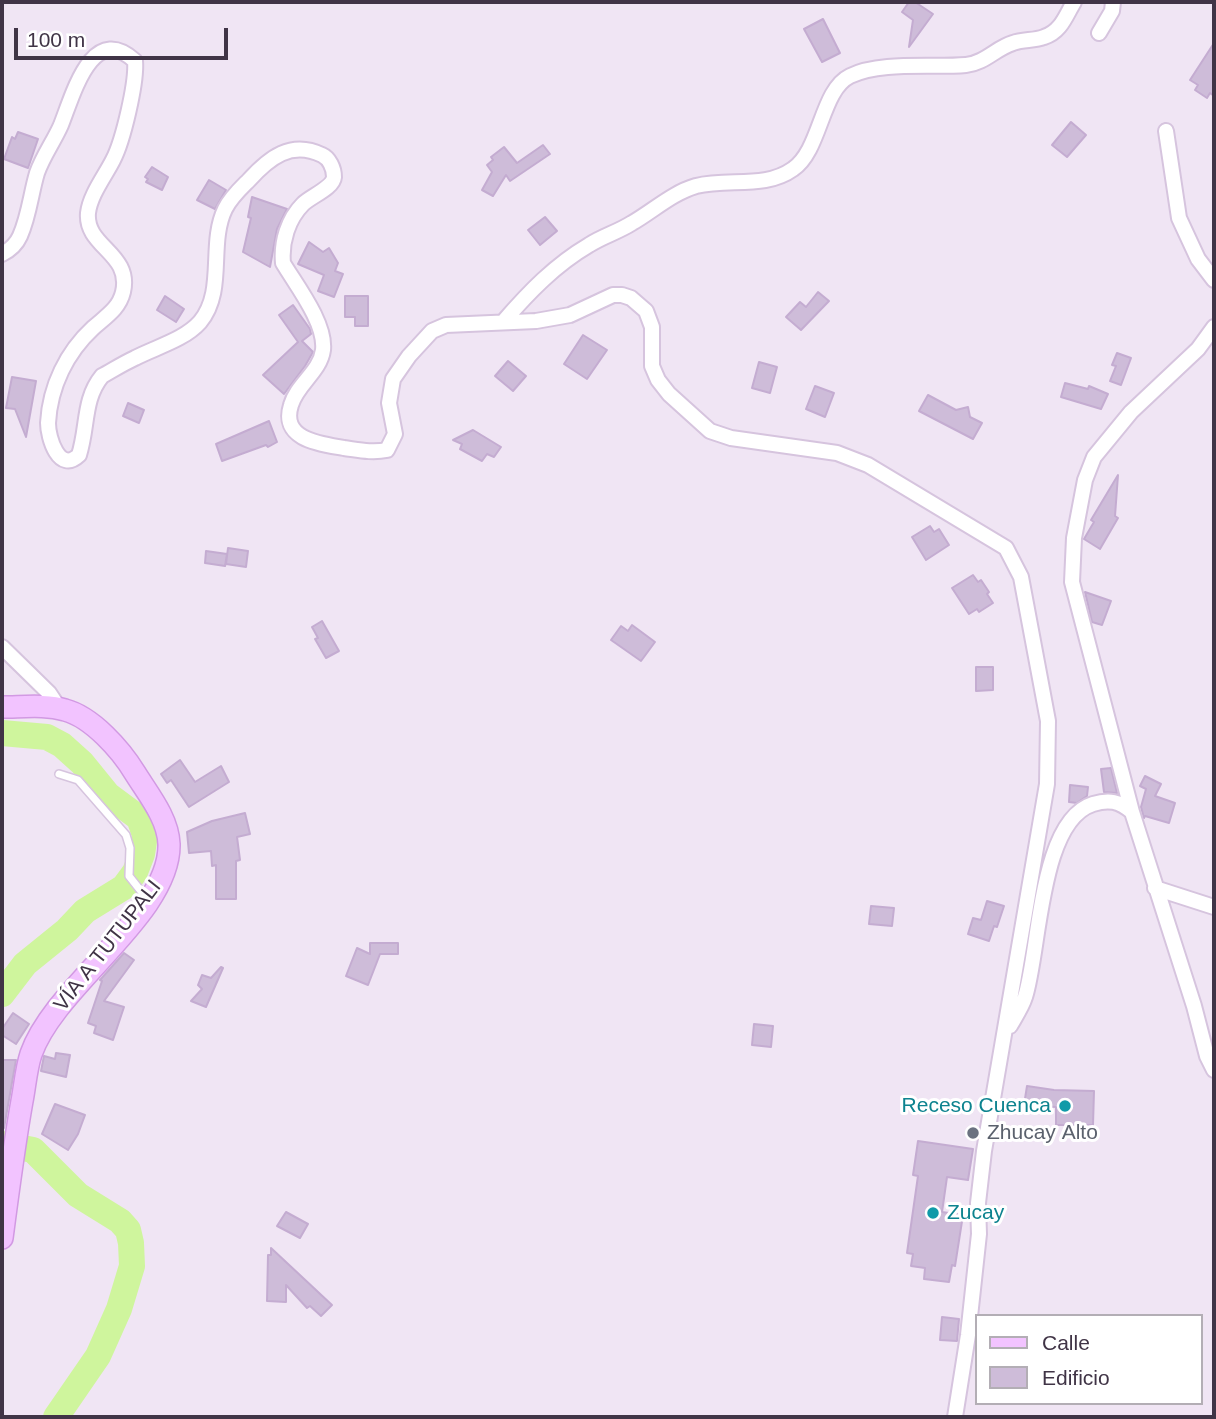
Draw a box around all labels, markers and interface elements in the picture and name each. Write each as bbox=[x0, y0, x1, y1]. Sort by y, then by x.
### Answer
scale bar bbox=[18, 14, 231, 58]
text: 100 m bbox=[27, 28, 85, 51]
street label: VÍA A TUTUPALI bbox=[49, 875, 167, 1017]
place label: Receso Cuenca bbox=[902, 1093, 1051, 1119]
marker: Receso Cuenca bbox=[1057, 1098, 1073, 1114]
place label: Zhucay Alto bbox=[987, 1120, 1098, 1146]
marker: Zhucay Alto bbox=[965, 1125, 981, 1141]
place label: Zucay bbox=[947, 1200, 1004, 1226]
marker: Zucay bbox=[925, 1205, 941, 1221]
legend bbox=[974, 1314, 1202, 1405]
text: Calle bbox=[1042, 1331, 1090, 1354]
text: Edificio bbox=[1042, 1366, 1110, 1389]

